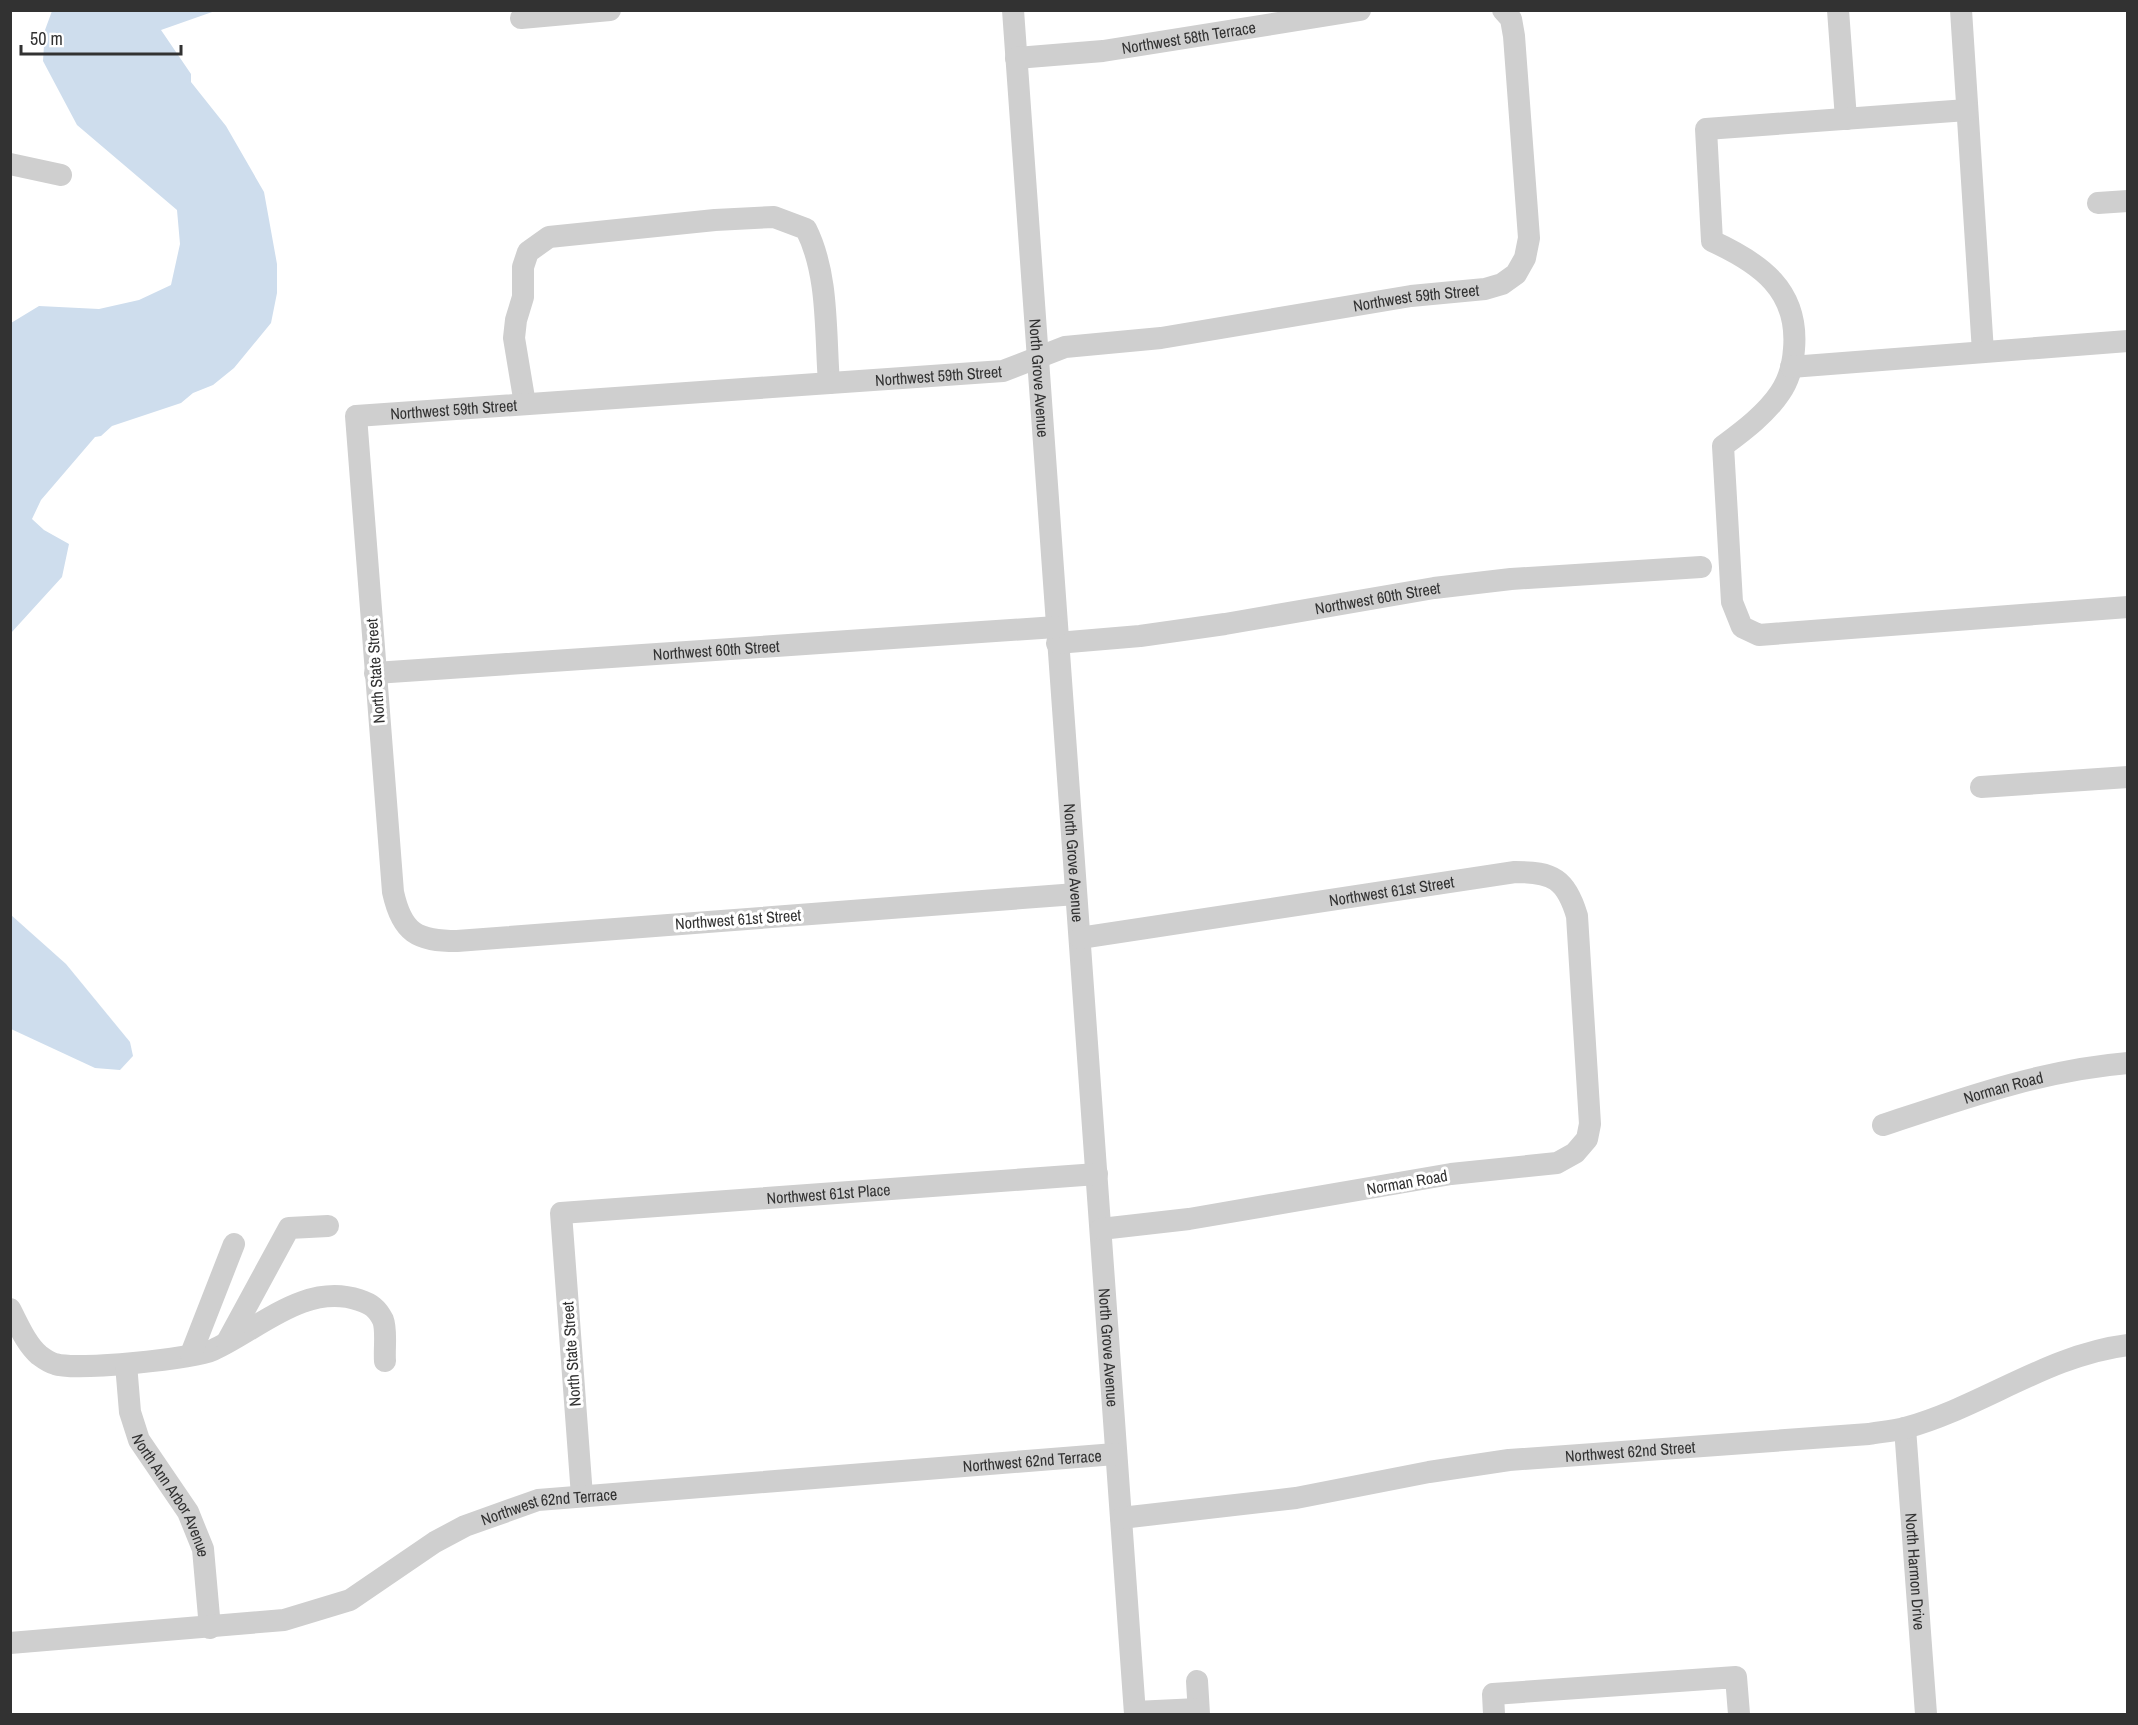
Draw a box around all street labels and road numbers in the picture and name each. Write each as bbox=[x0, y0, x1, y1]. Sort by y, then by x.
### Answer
street label: Northwest 58th Terrace bbox=[1120, 16, 1257, 59]
street label: Northwest 59th Street bbox=[1351, 279, 1480, 317]
street label: North Grove Avenue bbox=[1024, 318, 1055, 438]
street label: Northwest 59th Street bbox=[874, 360, 1003, 391]
street label: Northwest 59th Street bbox=[389, 394, 518, 425]
street label: Northwest 60th Street bbox=[1313, 576, 1442, 619]
street label: North State Street bbox=[360, 618, 390, 724]
street label: Northwest 60th Street bbox=[652, 635, 781, 665]
street label: North Grove Avenue bbox=[1059, 803, 1089, 923]
street label: Northwest 61st Street bbox=[1327, 870, 1456, 911]
street label: Northwest 61st Street bbox=[674, 904, 802, 934]
street label: Norman Road bbox=[1961, 1066, 2045, 1109]
street label: Norman Road bbox=[1365, 1164, 1449, 1200]
street label: Northwest 61st Place bbox=[766, 1178, 891, 1209]
street label: North Grove Avenue bbox=[1094, 1288, 1124, 1408]
street label: North State Street bbox=[556, 1301, 586, 1407]
street label: North Ann Arbor Avenue bbox=[127, 1431, 215, 1558]
street label: Northwest 62nd Street bbox=[1564, 1436, 1696, 1467]
street label: Northwest 62nd Terrace bbox=[962, 1444, 1102, 1477]
street label: Northwest 62nd Terrace bbox=[478, 1483, 618, 1530]
street label: North Harmon Drive bbox=[1900, 1512, 1931, 1631]

